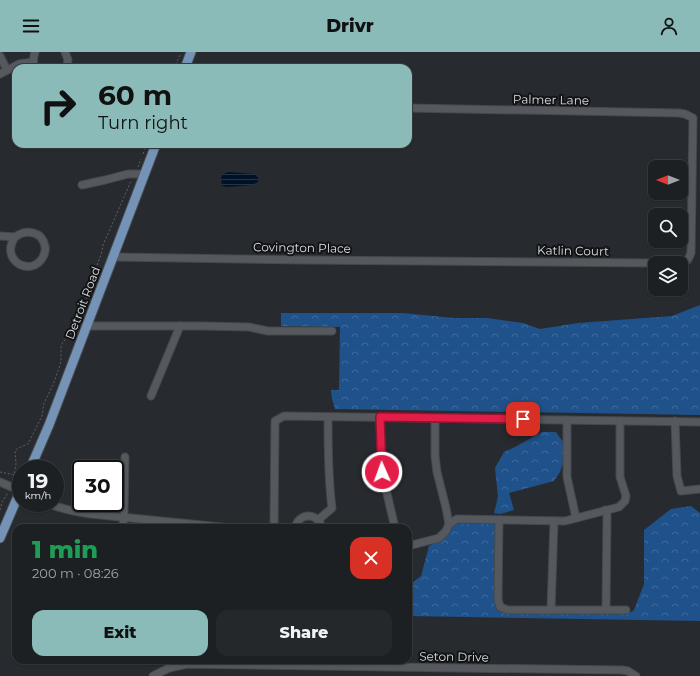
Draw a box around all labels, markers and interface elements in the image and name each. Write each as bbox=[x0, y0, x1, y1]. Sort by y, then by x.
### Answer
icon: menu bbox=[20, 15, 42, 37]
text: Drivr bbox=[326, 15, 374, 37]
icon: person bbox=[658, 15, 680, 37]
text: 60 m bbox=[98, 78, 172, 112]
icon: right bbox=[32, 80, 84, 132]
street label: Palmer Lane bbox=[513, 91, 589, 108]
text: Turn right bbox=[98, 112, 188, 134]
north arrow bbox=[648, 160, 688, 200]
map controls bbox=[648, 160, 688, 296]
button: search bbox=[648, 208, 688, 248]
street label: Covington Place bbox=[253, 239, 351, 256]
street label: Katlin Court bbox=[537, 242, 609, 259]
button: layers bbox=[648, 256, 688, 296]
street label: Detroit Road bbox=[62, 264, 103, 341]
pin bbox=[506, 402, 540, 436]
icon: arrive bbox=[512, 408, 534, 430]
position arrow bbox=[361, 451, 403, 493]
speed limit sign: 30 bbox=[72, 460, 124, 512]
text: 19 bbox=[28, 469, 48, 493]
text: km/h bbox=[25, 489, 51, 502]
text: 1 min bbox=[32, 535, 98, 564]
button: close bbox=[350, 537, 392, 579]
text: 200 m · 08:26 bbox=[32, 565, 119, 581]
button: Exit bbox=[32, 610, 208, 656]
button: Share bbox=[216, 610, 392, 656]
street label: Seton Drive bbox=[419, 648, 489, 665]

